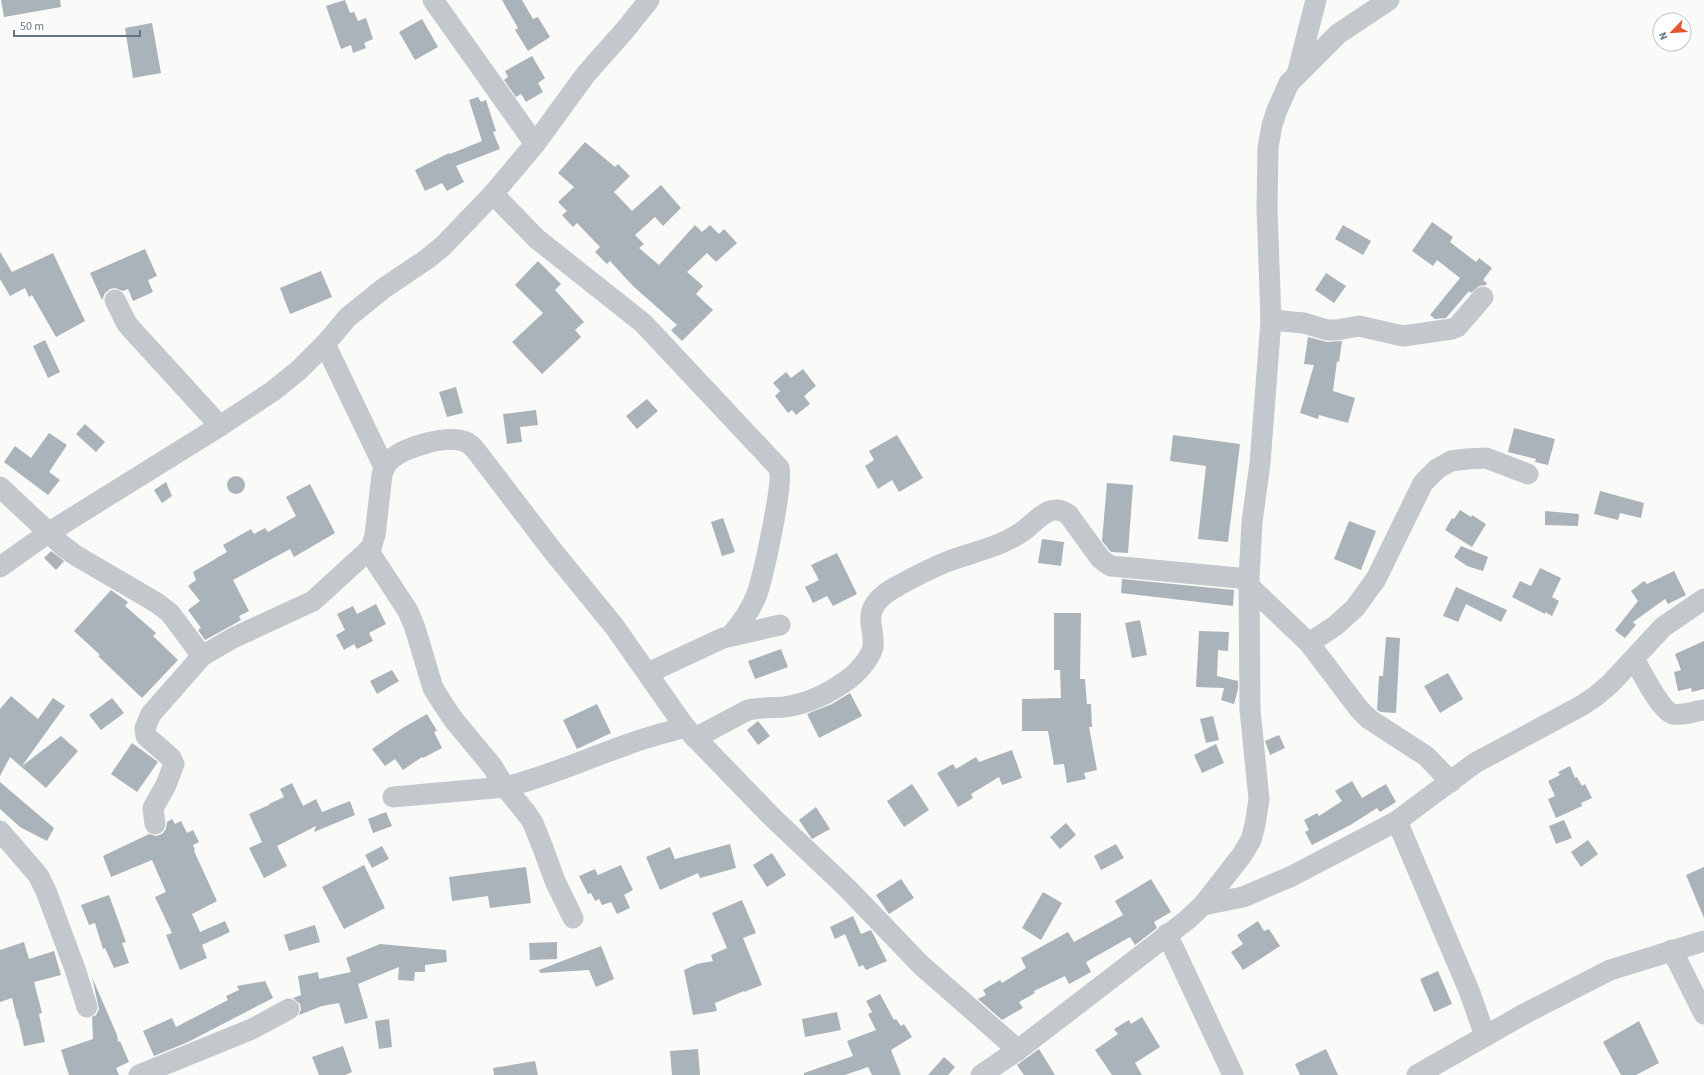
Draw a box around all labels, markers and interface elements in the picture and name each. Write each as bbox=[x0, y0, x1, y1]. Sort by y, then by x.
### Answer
scale bar bbox=[14, 12, 140, 38]
north arrow bbox=[1652, 12, 1692, 52]
text: 50 m bbox=[20, 18, 44, 35]
text: N bbox=[1655, 30, 1672, 43]

